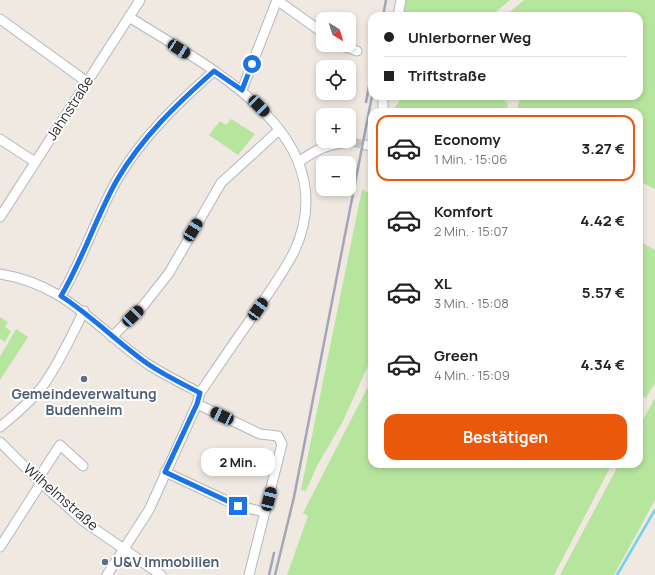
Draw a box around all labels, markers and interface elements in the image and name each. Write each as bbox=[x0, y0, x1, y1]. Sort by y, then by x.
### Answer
north arrow bbox=[316, 12, 356, 52]
map controls bbox=[316, 12, 356, 196]
text: Uhlerborner Weg bbox=[408, 27, 531, 48]
car bbox=[166, 37, 192, 61]
route start bbox=[243, 55, 261, 73]
button: locate bbox=[316, 60, 356, 100]
text: Triftstraße bbox=[408, 65, 486, 86]
street label: Jahnstraße bbox=[42, 72, 97, 144]
car bbox=[246, 93, 272, 119]
button: + bbox=[316, 108, 356, 148]
text: Economy bbox=[434, 129, 501, 150]
icon: car bbox=[386, 130, 422, 166]
text: 3.27 € bbox=[582, 138, 625, 159]
text: 1 Min. · 15:06 bbox=[434, 150, 507, 168]
button: − bbox=[316, 156, 356, 196]
text: Komfort bbox=[434, 201, 493, 222]
icon: car bbox=[386, 202, 422, 238]
text: 4.42 € bbox=[580, 210, 625, 231]
car bbox=[182, 217, 204, 243]
text: 2 Min. · 15:07 bbox=[434, 222, 508, 240]
text: XL bbox=[434, 273, 452, 294]
icon: car bbox=[386, 274, 422, 310]
text: 5.57 € bbox=[582, 282, 625, 303]
text: 3 Min. · 15:08 bbox=[434, 294, 509, 312]
car bbox=[246, 296, 270, 322]
car bbox=[120, 303, 146, 329]
text: Green bbox=[434, 345, 478, 366]
icon: car bbox=[386, 346, 422, 382]
text: 4.34 € bbox=[581, 354, 625, 375]
text: 4 Min. · 15:09 bbox=[434, 366, 510, 384]
marker: Gemeindeverwaltung Budenheim bbox=[79, 374, 89, 384]
place label: Gemeindeverwaltung Budenheim bbox=[11, 384, 157, 419]
car bbox=[209, 405, 235, 427]
button: Bestätigen bbox=[384, 414, 627, 460]
callout: 2 Min. bbox=[201, 448, 275, 476]
text: 2 Min. bbox=[219, 453, 257, 471]
street label: Wilhelmstraße bbox=[20, 459, 103, 534]
car bbox=[260, 486, 278, 512]
route end bbox=[229, 497, 247, 515]
place label: U&V Immobilien bbox=[113, 552, 219, 571]
marker: U&V Immobilien bbox=[100, 557, 110, 567]

